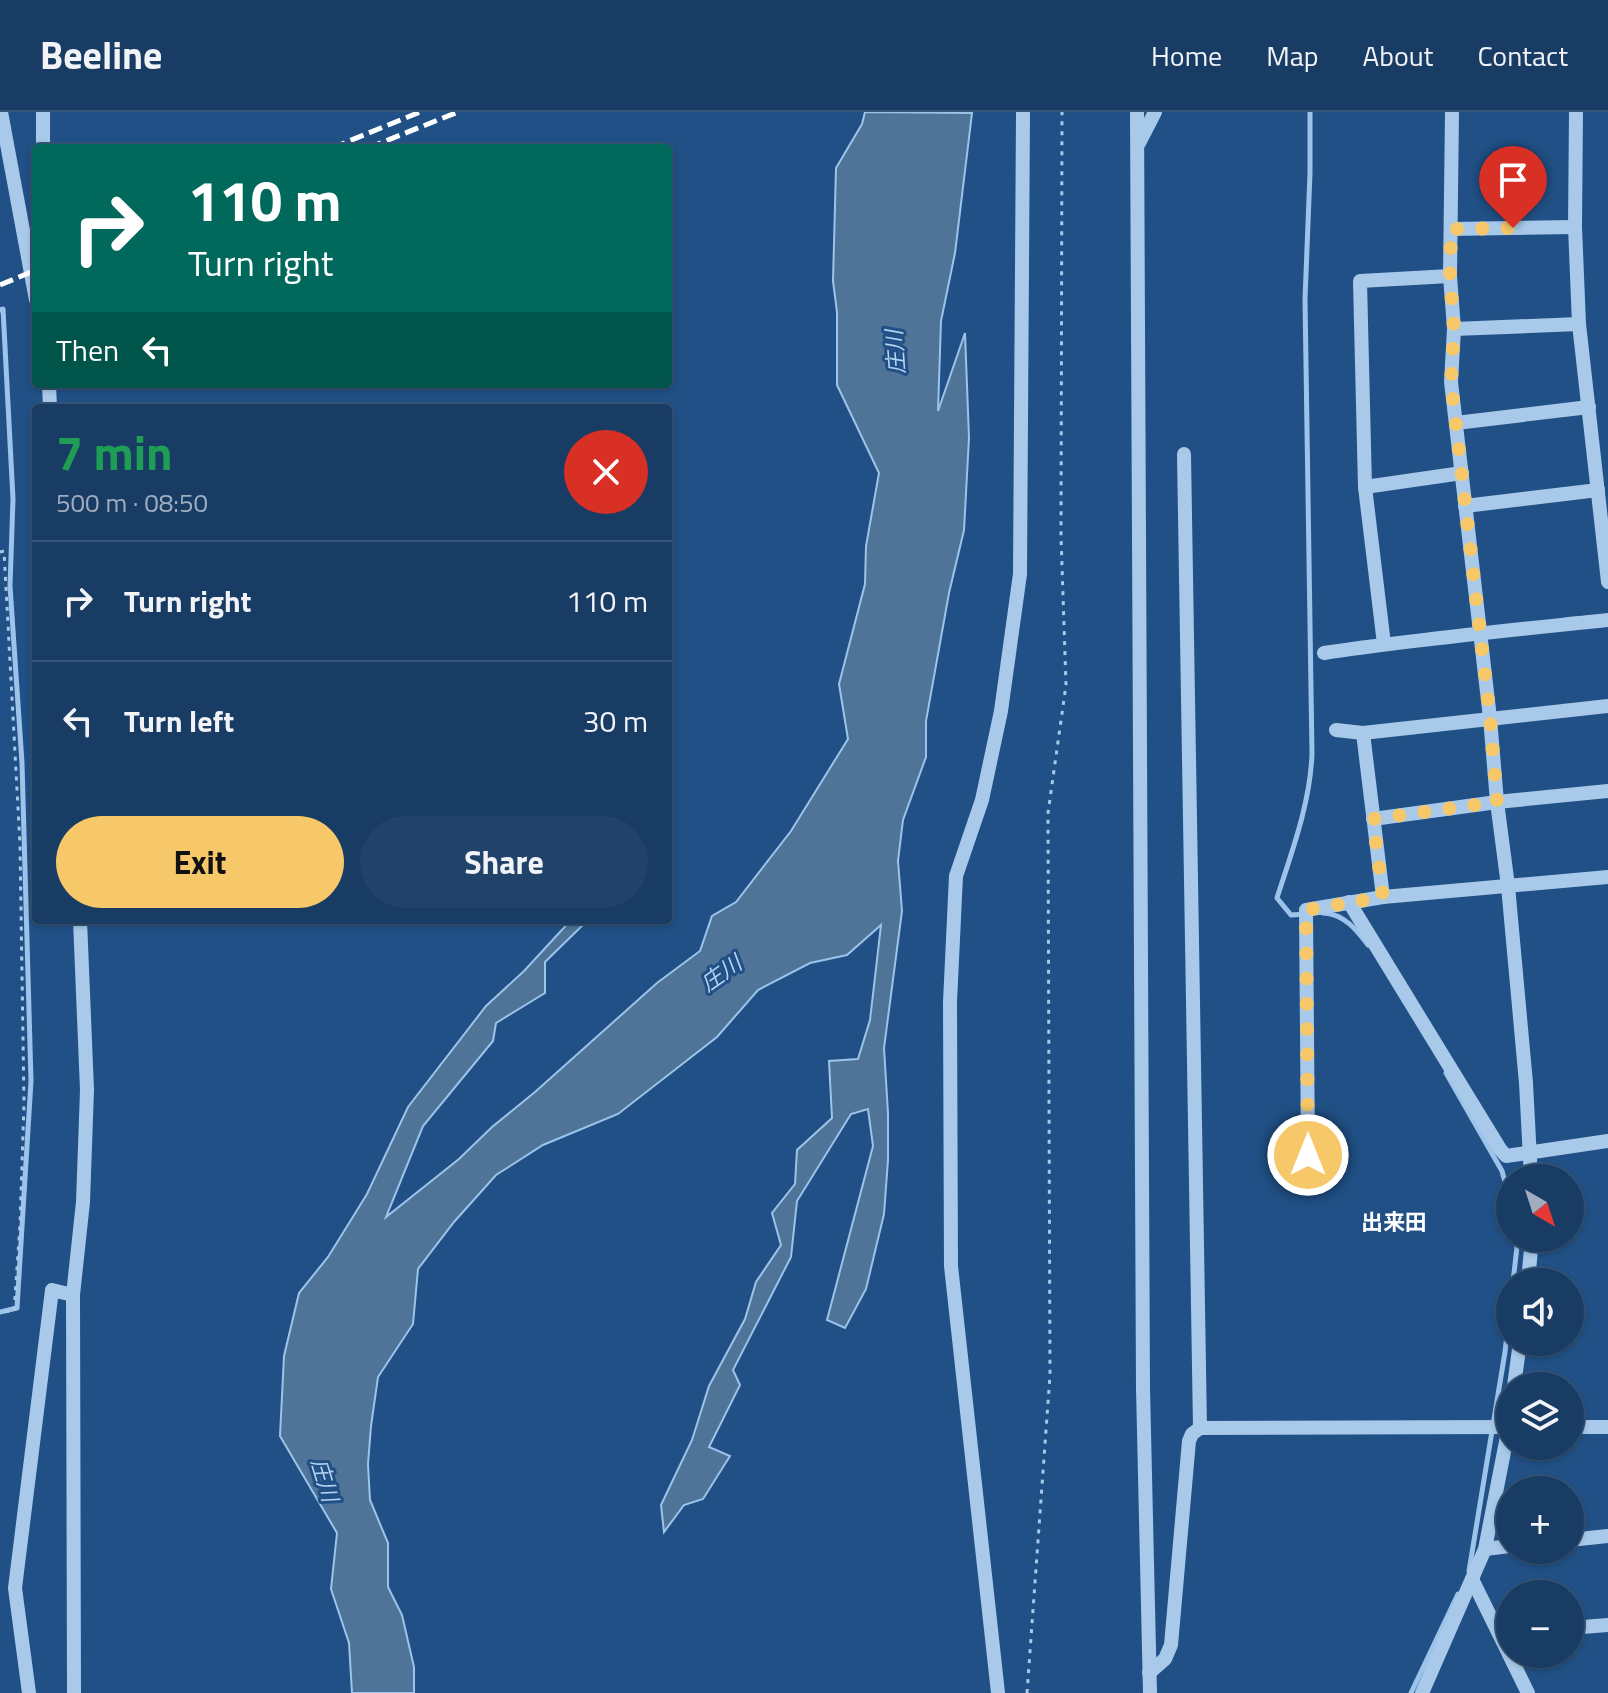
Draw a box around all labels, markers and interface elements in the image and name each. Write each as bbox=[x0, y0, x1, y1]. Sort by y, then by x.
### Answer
text: Beeline bbox=[40, 26, 162, 84]
text: Home bbox=[1151, 34, 1222, 77]
text: Map bbox=[1266, 34, 1319, 77]
text: About bbox=[1363, 34, 1433, 77]
text: Contact bbox=[1477, 34, 1568, 77]
pin bbox=[1479, 146, 1547, 228]
text: 110 m bbox=[188, 158, 341, 243]
icon: arrive bbox=[1491, 158, 1535, 202]
icon: right bbox=[56, 176, 160, 280]
text: Turn right bbox=[188, 235, 333, 290]
text: Then bbox=[56, 327, 119, 373]
water label: 庄川 bbox=[876, 327, 913, 375]
icon: left bbox=[135, 328, 179, 372]
text: 7 min bbox=[56, 416, 173, 489]
button: close bbox=[564, 430, 648, 514]
text: 500 m · 08:50 bbox=[56, 483, 208, 522]
text: Turn right bbox=[124, 578, 252, 624]
text: 110 m bbox=[566, 578, 648, 624]
icon: right bbox=[56, 579, 100, 623]
text: Turn left bbox=[124, 698, 234, 744]
text: 30 m bbox=[583, 698, 648, 744]
icon: left bbox=[56, 699, 100, 743]
button: Exit bbox=[56, 816, 344, 908]
button: Share bbox=[360, 816, 648, 908]
water label: 庄川 bbox=[693, 945, 750, 1000]
position arrow bbox=[1266, 1113, 1350, 1197]
north arrow bbox=[1496, 1164, 1584, 1252]
map controls bbox=[1496, 1164, 1584, 1668]
district label: 出来田 bbox=[1361, 1205, 1427, 1239]
button: sound bbox=[1496, 1268, 1584, 1356]
button: layers bbox=[1496, 1372, 1584, 1460]
water label: 庄川 bbox=[302, 1454, 348, 1508]
button: + bbox=[1496, 1476, 1584, 1564]
button: − bbox=[1496, 1580, 1584, 1668]

